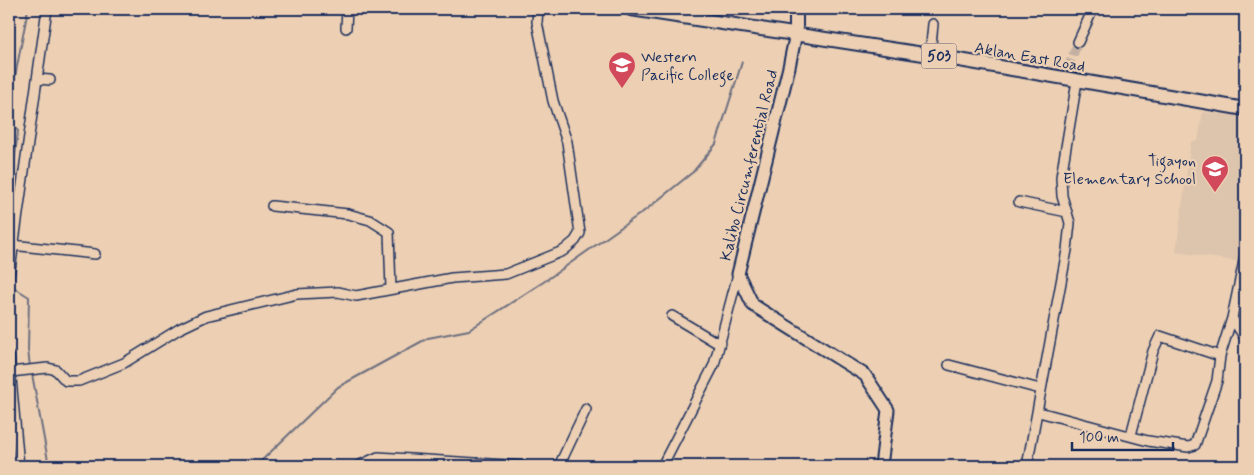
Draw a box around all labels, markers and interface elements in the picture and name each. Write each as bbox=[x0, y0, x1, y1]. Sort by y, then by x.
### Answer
street label: Aklan East Road bbox=[973, 37, 1087, 78]
road number: 503 bbox=[922, 44, 956, 68]
place label: Western Pacific College bbox=[641, 47, 735, 87]
school or university icon: Western Pacific College bbox=[607, 50, 637, 89]
street label: Kalibo Circumferential Road bbox=[715, 67, 783, 263]
place label: Tigayon Elementary School bbox=[1063, 151, 1196, 190]
school or university icon: Tigayon Elementary School bbox=[1200, 154, 1230, 193]
scale bar bbox=[1072, 420, 1173, 452]
text: 100 m bbox=[1079, 428, 1119, 448]

